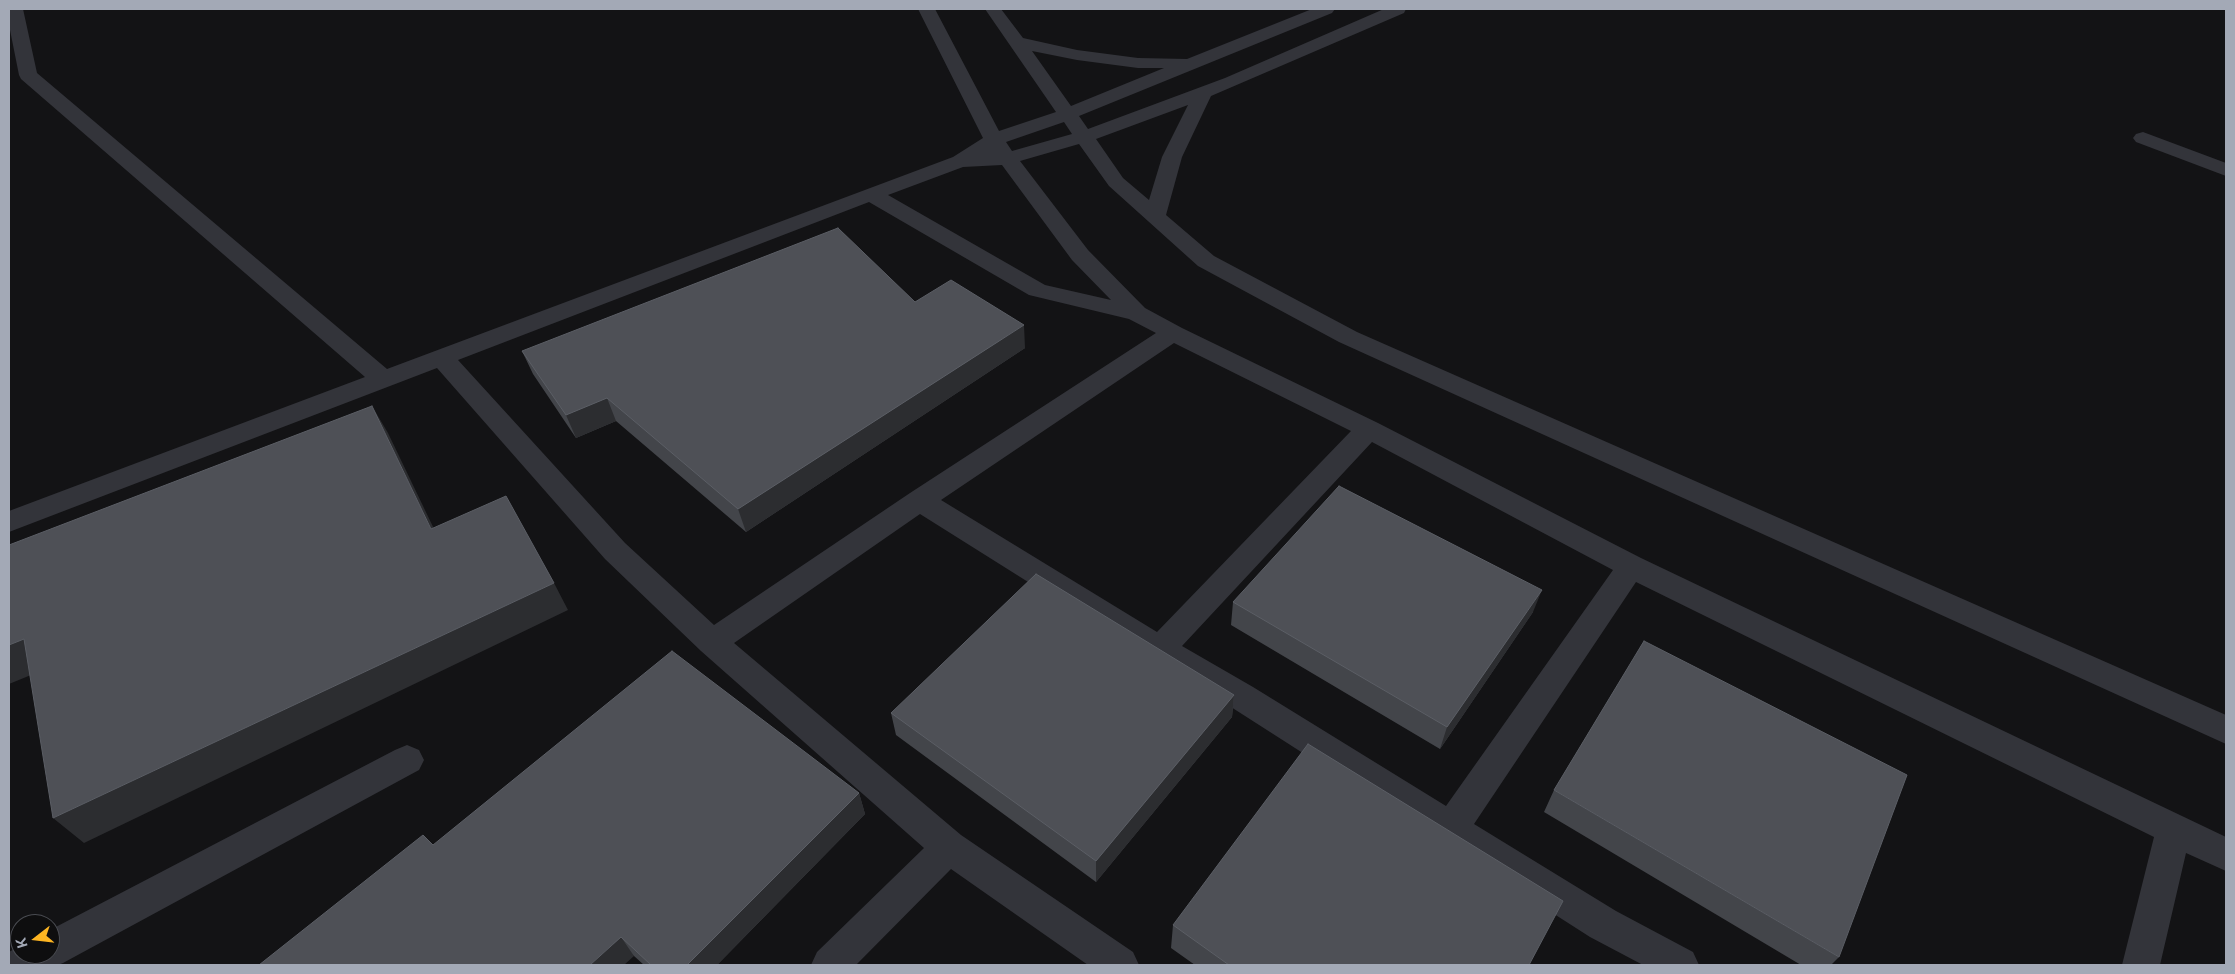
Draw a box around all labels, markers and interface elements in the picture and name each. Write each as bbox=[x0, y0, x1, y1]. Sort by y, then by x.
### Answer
north arrow bbox=[10, 914, 60, 964]
text: K bbox=[12, 936, 31, 950]

